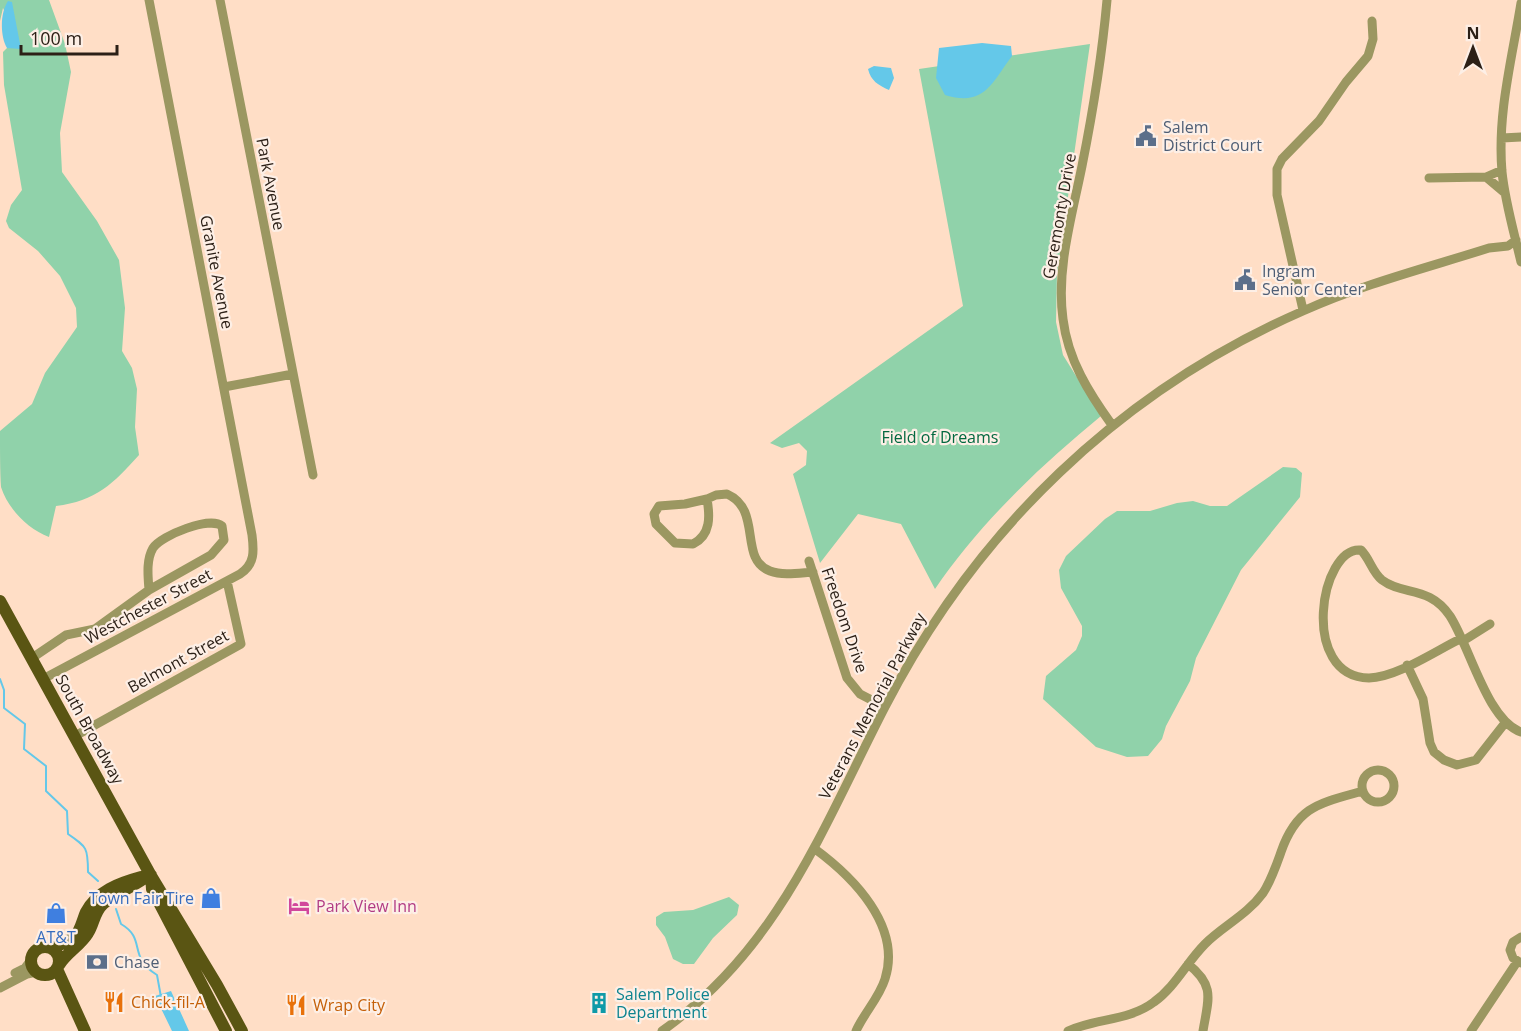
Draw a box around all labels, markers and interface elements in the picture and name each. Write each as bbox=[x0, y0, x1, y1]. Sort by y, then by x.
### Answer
scale bar bbox=[21, 18, 117, 56]
north arrow bbox=[1443, 18, 1503, 78]
text: N bbox=[1466, 22, 1480, 44]
text: 100 m bbox=[30, 26, 82, 50]
place label: Salem District Court bbox=[1163, 116, 1262, 156]
public building icon: Salem District Court bbox=[1134, 124, 1158, 148]
street label: Park Avenue bbox=[251, 136, 291, 232]
street label: Geremonty Drive bbox=[1037, 151, 1081, 281]
street label: Granite Avenue bbox=[195, 213, 239, 331]
place label: Ingram Senior Center bbox=[1262, 260, 1364, 300]
public building icon: Ingram Senior Center bbox=[1233, 268, 1257, 292]
park label: Field of Dreams bbox=[882, 426, 998, 448]
street label: Westchester Street bbox=[80, 563, 216, 649]
street label: Freedom Drive bbox=[817, 564, 873, 676]
street label: Veterans Memorial Parkway bbox=[813, 608, 931, 803]
street label: Belmont Street bbox=[124, 624, 233, 698]
street label: South Broadway bbox=[51, 670, 130, 789]
shop icon: Town Fair Tire bbox=[199, 886, 223, 910]
place label: Town Fair Tire bbox=[89, 887, 194, 909]
hotel icon: Park View Inn bbox=[287, 894, 311, 918]
place label: Park View Inn bbox=[316, 895, 417, 917]
shop icon: AT&T bbox=[44, 901, 68, 925]
place label: AT&T bbox=[36, 926, 76, 948]
bank icon: Chase bbox=[85, 950, 109, 974]
place label: Chase bbox=[114, 951, 159, 973]
place label: Salem Police Department bbox=[616, 983, 710, 1023]
restaurant icon: Chick-fil-A bbox=[102, 990, 126, 1014]
place label: Chick-fil-A bbox=[131, 991, 206, 1013]
building icon: Salem Police Department bbox=[587, 991, 611, 1015]
restaurant icon: Wrap City bbox=[284, 993, 308, 1017]
place label: Wrap City bbox=[313, 994, 386, 1016]

